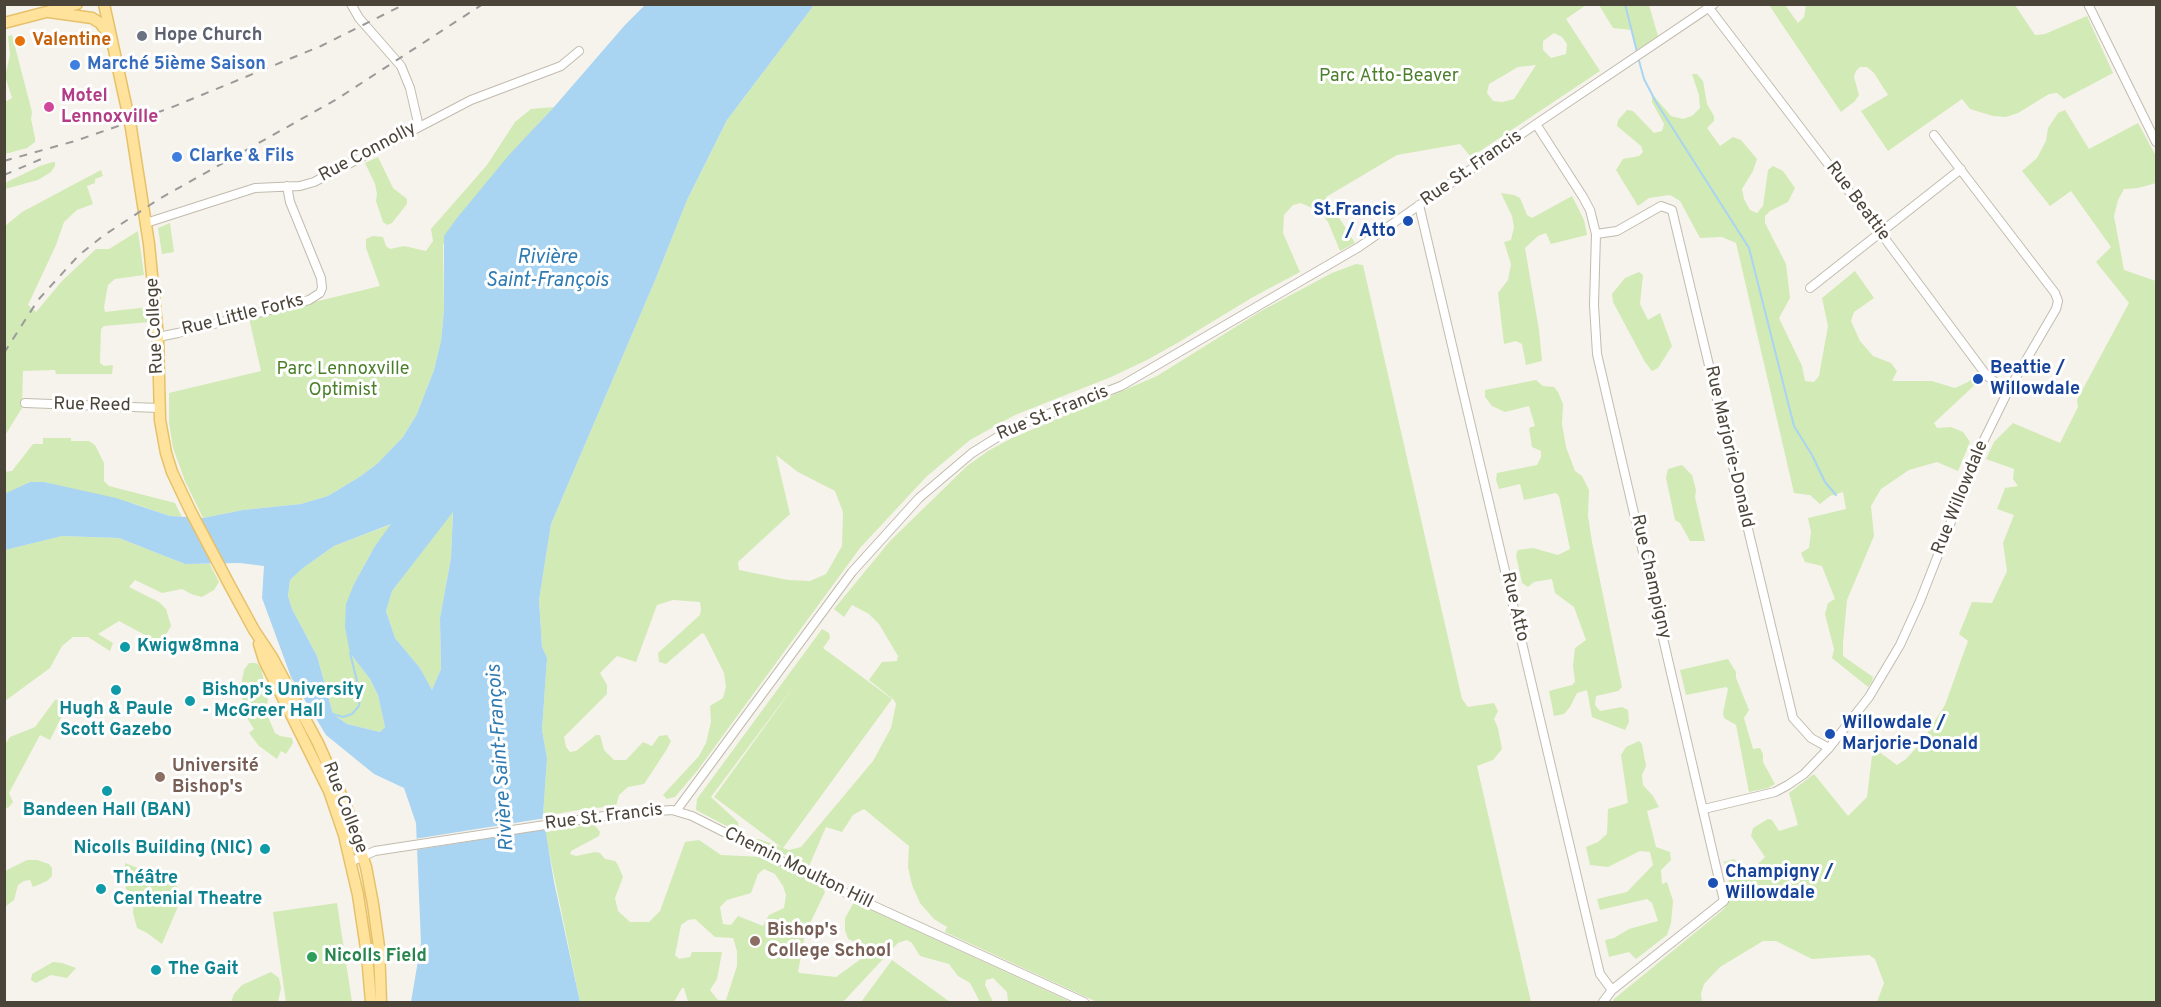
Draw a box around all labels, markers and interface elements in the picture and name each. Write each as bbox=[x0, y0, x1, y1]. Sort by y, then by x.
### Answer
place label: Hope Church bbox=[154, 25, 262, 47]
marker: Hope Church bbox=[135, 29, 149, 43]
place label: Valentine bbox=[32, 30, 111, 52]
marker: Valentine bbox=[13, 34, 27, 48]
place label: Marché 5ième Saison bbox=[87, 54, 266, 76]
marker: Marché 5ième Saison bbox=[68, 58, 82, 72]
park label: Parc Atto-Beaver bbox=[1319, 66, 1459, 88]
place label: Motel Lennoxville bbox=[61, 86, 158, 128]
marker: Motel Lennoxville bbox=[42, 100, 56, 114]
street label: Rue Connolly bbox=[316, 118, 420, 188]
street label: Rue St. Francis bbox=[1417, 126, 1527, 212]
place label: Clarke & Fils bbox=[189, 146, 294, 168]
marker: Clarke & Fils bbox=[170, 150, 184, 164]
street label: Rue Beattie bbox=[1820, 158, 1894, 246]
place label: St.Francis / Atto bbox=[1313, 200, 1396, 242]
marker: St.Francis / Atto bbox=[1401, 214, 1415, 228]
water label: Rivière Saint-François bbox=[486, 247, 608, 294]
street label: Rue College bbox=[143, 277, 169, 375]
street label: Rue Little Forks bbox=[180, 290, 306, 342]
place label: Beattie / Willowdale bbox=[1990, 358, 2080, 400]
park label: Parc Lennoxville Optimist bbox=[277, 359, 409, 401]
street label: Rue Marjorie-Donald bbox=[1699, 364, 1757, 530]
marker: Beattie / Willowdale bbox=[1971, 372, 1985, 386]
street label: Rue St. Francis bbox=[994, 382, 1112, 446]
street label: Rue Reed bbox=[53, 395, 131, 417]
street label: Rue Willowdale bbox=[1928, 438, 1994, 558]
street label: Rue Champigny bbox=[1625, 513, 1675, 641]
street label: Rue Atto bbox=[1496, 570, 1532, 644]
place label: Kwigw8mna bbox=[137, 636, 239, 658]
marker: Kwigw8mna bbox=[118, 640, 132, 654]
water label: Rivière Saint-François bbox=[483, 664, 521, 852]
place label: Bishop's University - McGreer Hall bbox=[202, 680, 364, 722]
marker: Hugh & Paule Scott Gazebo bbox=[109, 683, 123, 697]
marker: Bishop's University - McGreer Hall bbox=[183, 694, 197, 708]
place label: Hugh & Paule Scott Gazebo bbox=[59, 699, 173, 742]
place label: Willowdale / Marjorie-Donald bbox=[1842, 713, 1978, 756]
marker: Willowdale / Marjorie-Donald bbox=[1823, 727, 1837, 741]
place label: Université Bishop's bbox=[172, 756, 259, 798]
street label: Rue College bbox=[317, 759, 371, 857]
marker: Université Bishop's bbox=[153, 770, 167, 784]
marker: Bandeen Hall (BAN) bbox=[100, 784, 114, 798]
place label: Bandeen Hall (BAN) bbox=[23, 800, 191, 822]
street label: Rue St. Francis bbox=[544, 800, 664, 836]
street label: Chemin Moulton Hill bbox=[720, 824, 876, 914]
place label: Nicolls Building (NIC) bbox=[74, 838, 253, 860]
marker: Nicolls Building (NIC) bbox=[258, 842, 272, 856]
place label: Champigny / Willowdale bbox=[1725, 862, 1834, 904]
place label: Théâtre Centenial Theatre bbox=[113, 868, 262, 910]
marker: Champigny / Willowdale bbox=[1706, 876, 1720, 890]
marker: Théâtre Centenial Theatre bbox=[94, 882, 108, 896]
place label: Bishop's College School bbox=[767, 920, 891, 962]
marker: Bishop's College School bbox=[748, 934, 762, 948]
place label: Nicolls Field bbox=[324, 946, 427, 968]
marker: Nicolls Field bbox=[305, 950, 319, 964]
place label: The Gait bbox=[168, 959, 239, 981]
marker: The Gait bbox=[149, 963, 163, 977]

